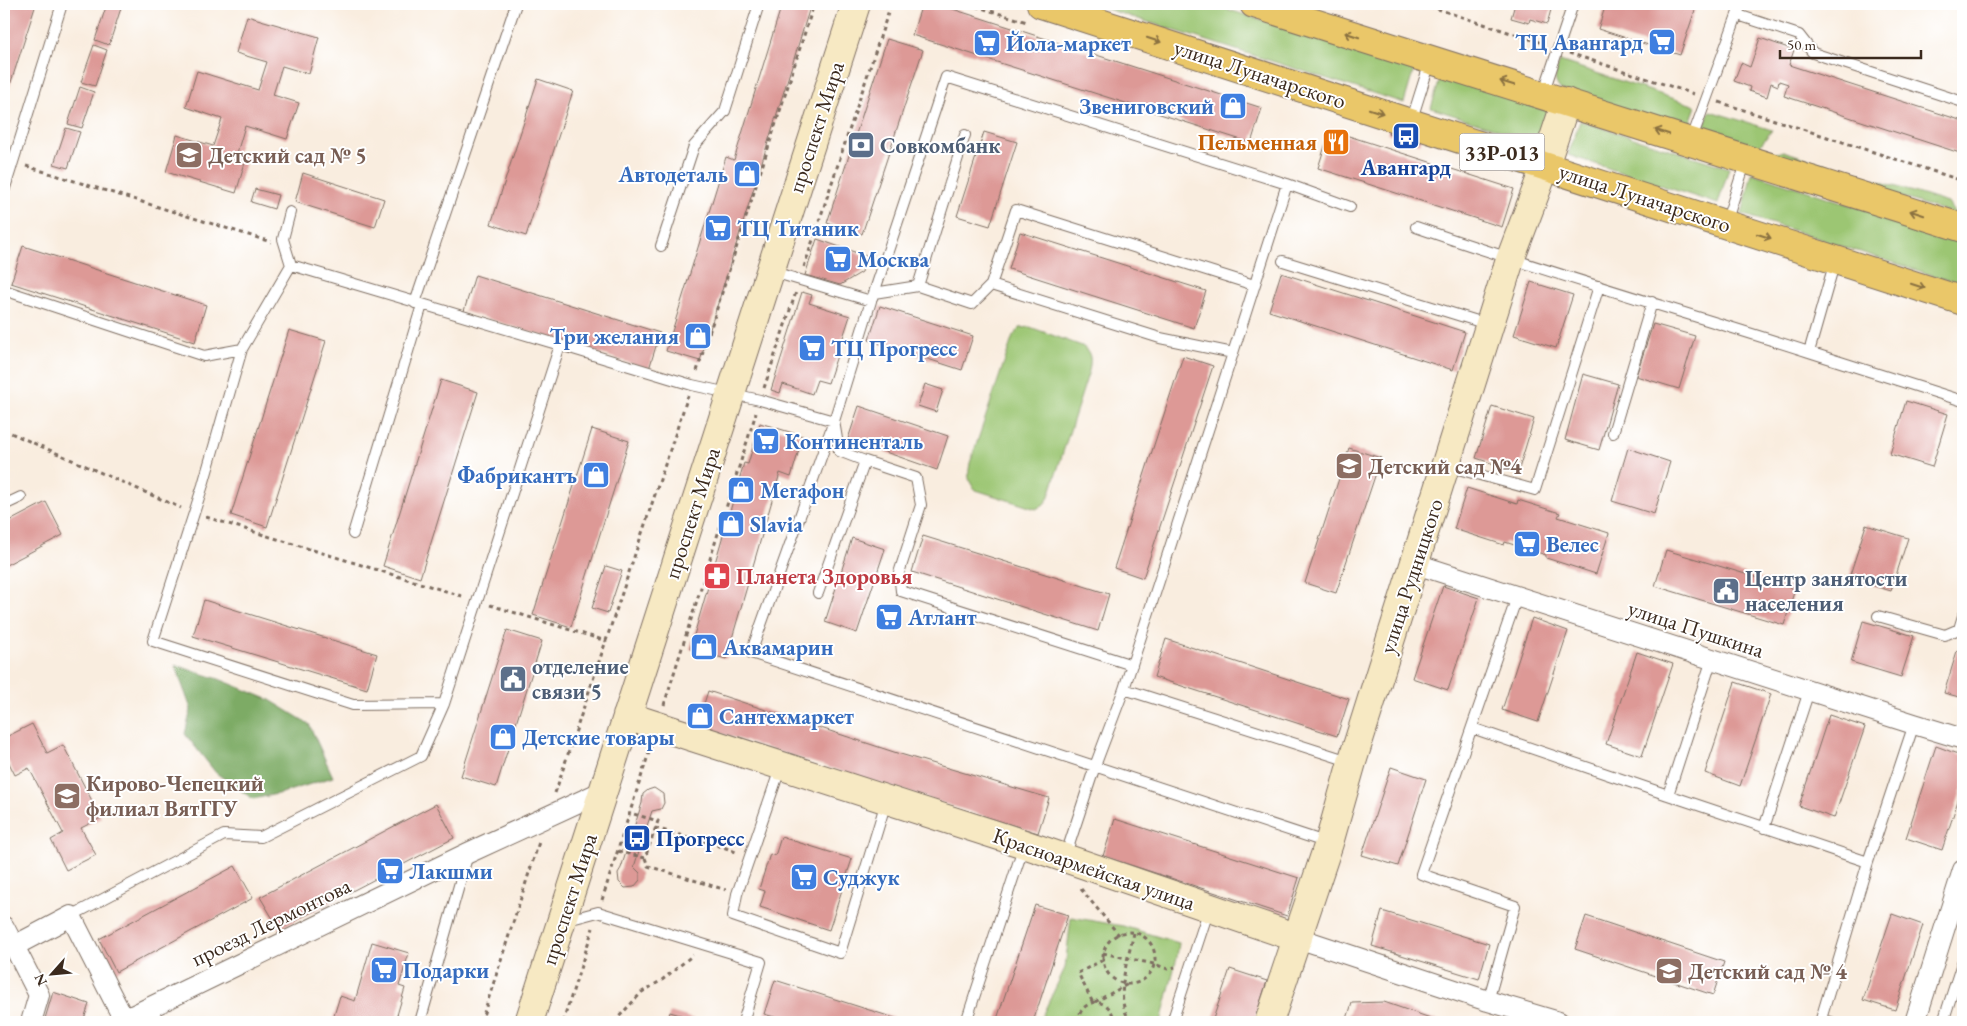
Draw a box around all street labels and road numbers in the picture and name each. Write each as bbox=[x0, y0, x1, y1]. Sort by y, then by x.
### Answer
street label: улица Луначарского bbox=[1170, 33, 1350, 116]
street label: проспект Мира bbox=[781, 57, 851, 197]
road number: 33Р-013 bbox=[1460, 134, 1544, 170]
street label: улица Луначарского bbox=[1555, 157, 1735, 240]
street label: проспект Мира bbox=[657, 443, 727, 583]
street label: улица Рудницкого bbox=[1372, 495, 1450, 657]
street label: улица Пушкина bbox=[1624, 593, 1768, 665]
street label: Красноармейская улица bbox=[989, 821, 1199, 917]
street label: проспект Мира bbox=[534, 829, 604, 969]
street label: проезд Лермонтова bbox=[186, 871, 356, 973]

